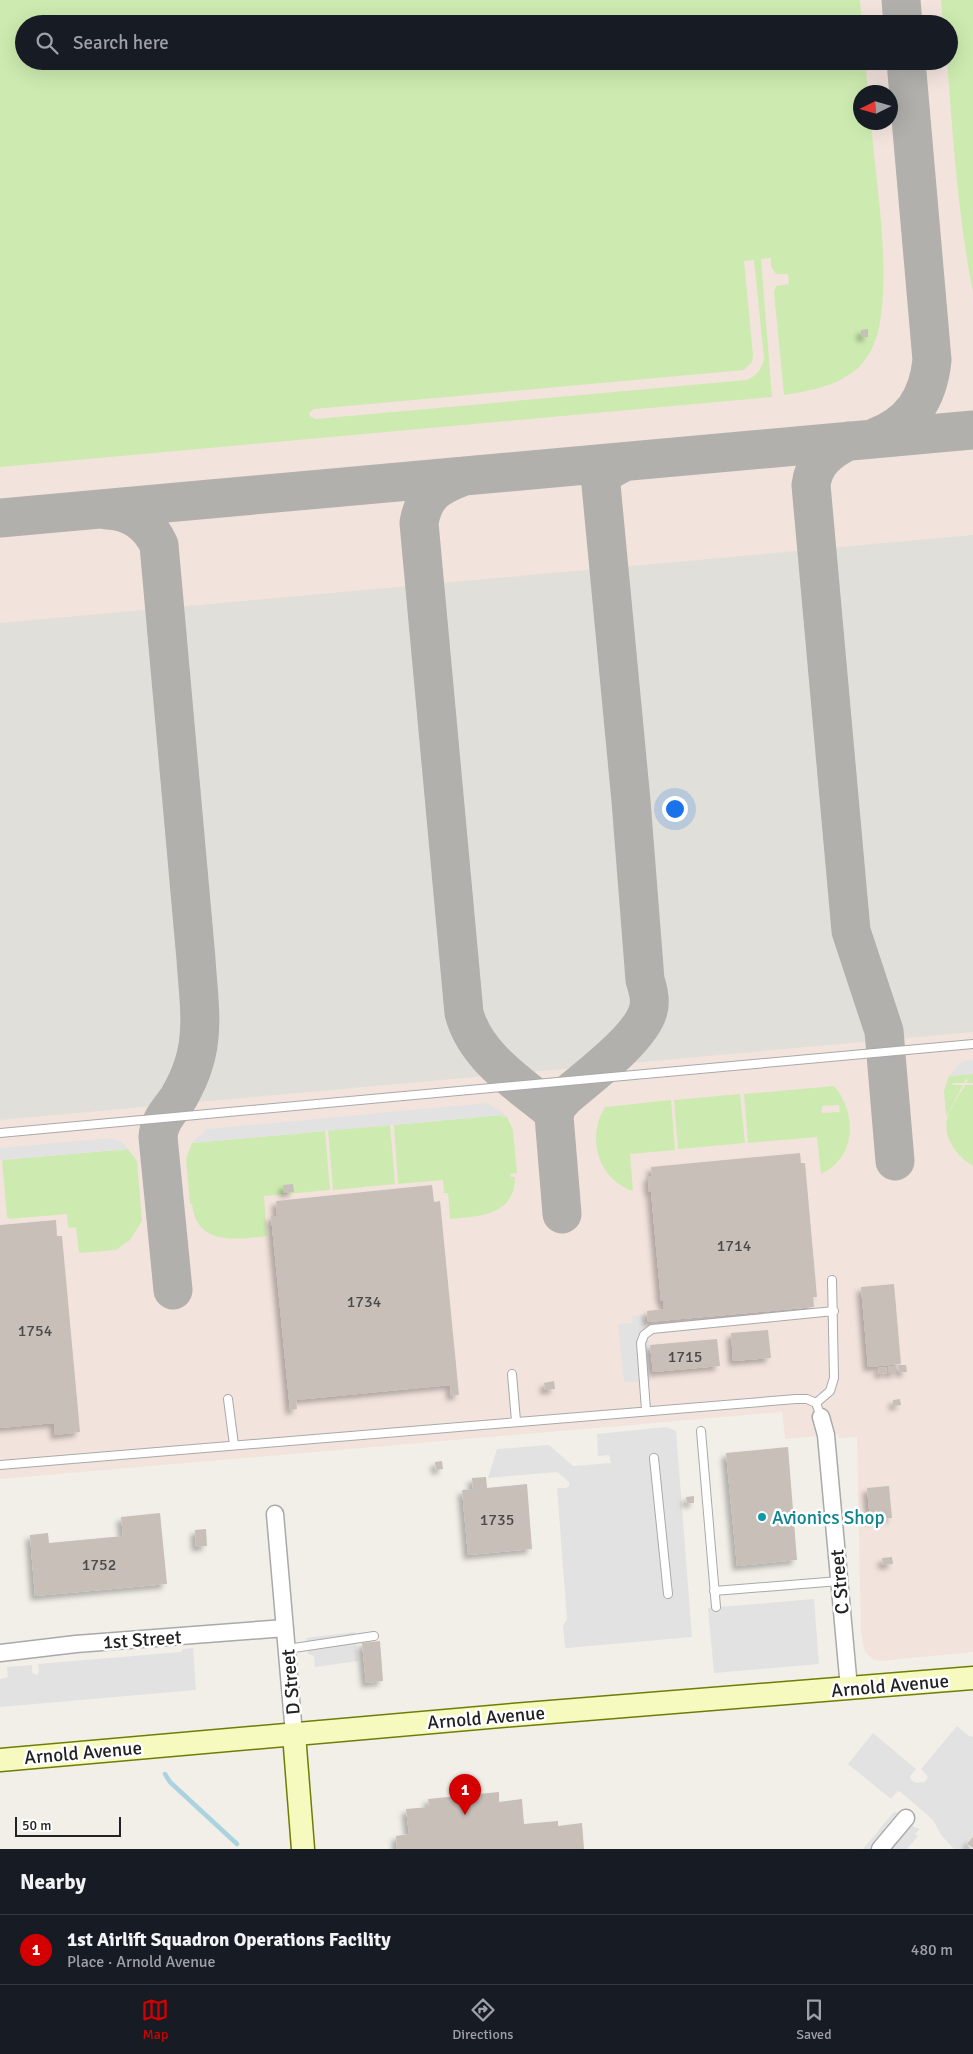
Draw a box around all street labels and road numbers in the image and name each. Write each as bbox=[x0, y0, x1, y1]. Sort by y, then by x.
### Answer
street label: C Street bbox=[825, 1548, 855, 1615]
street label: 1st Street bbox=[102, 1625, 183, 1655]
street label: D Street bbox=[276, 1648, 306, 1716]
street label: Arnold Avenue bbox=[830, 1669, 950, 1703]
street label: Arnold Avenue bbox=[426, 1701, 546, 1735]
street label: Arnold Avenue bbox=[23, 1736, 143, 1770]

